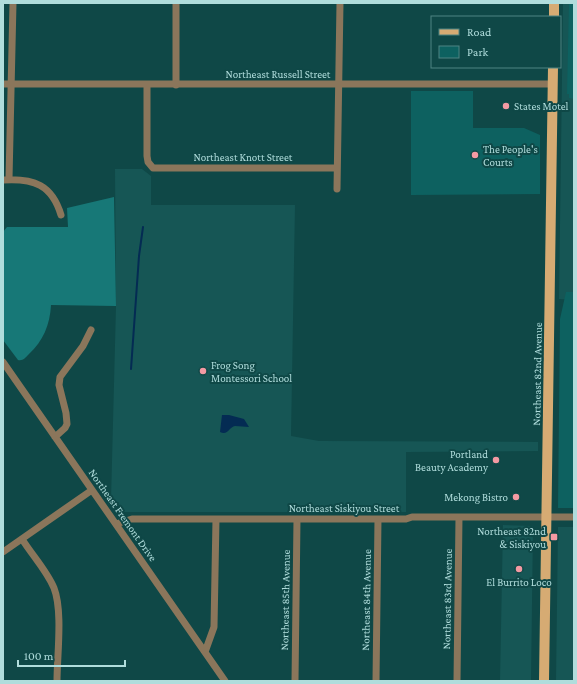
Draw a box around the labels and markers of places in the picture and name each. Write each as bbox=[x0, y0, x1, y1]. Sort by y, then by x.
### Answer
place label: States Motel bbox=[514, 100, 569, 112]
marker: States Motel bbox=[501, 101, 511, 111]
place label: The People's Courts bbox=[483, 143, 538, 168]
marker: The People's Courts bbox=[470, 150, 480, 160]
place label: Frog Song Montessori School bbox=[211, 359, 292, 384]
marker: Frog Song Montessori School bbox=[198, 366, 208, 376]
place label: Portland Beauty Academy bbox=[415, 448, 489, 474]
marker: Portland Beauty Academy bbox=[491, 455, 501, 465]
place label: Mekong Bistro bbox=[444, 491, 509, 504]
marker: Mekong Bistro bbox=[511, 492, 521, 502]
place label: Northeast 82nd & Siskiyou bbox=[477, 525, 546, 551]
marker: Northeast 82nd & Siskiyou bbox=[549, 532, 559, 542]
marker: El Burrito Loco bbox=[514, 564, 524, 574]
place label: El Burrito Loco bbox=[486, 576, 552, 588]

